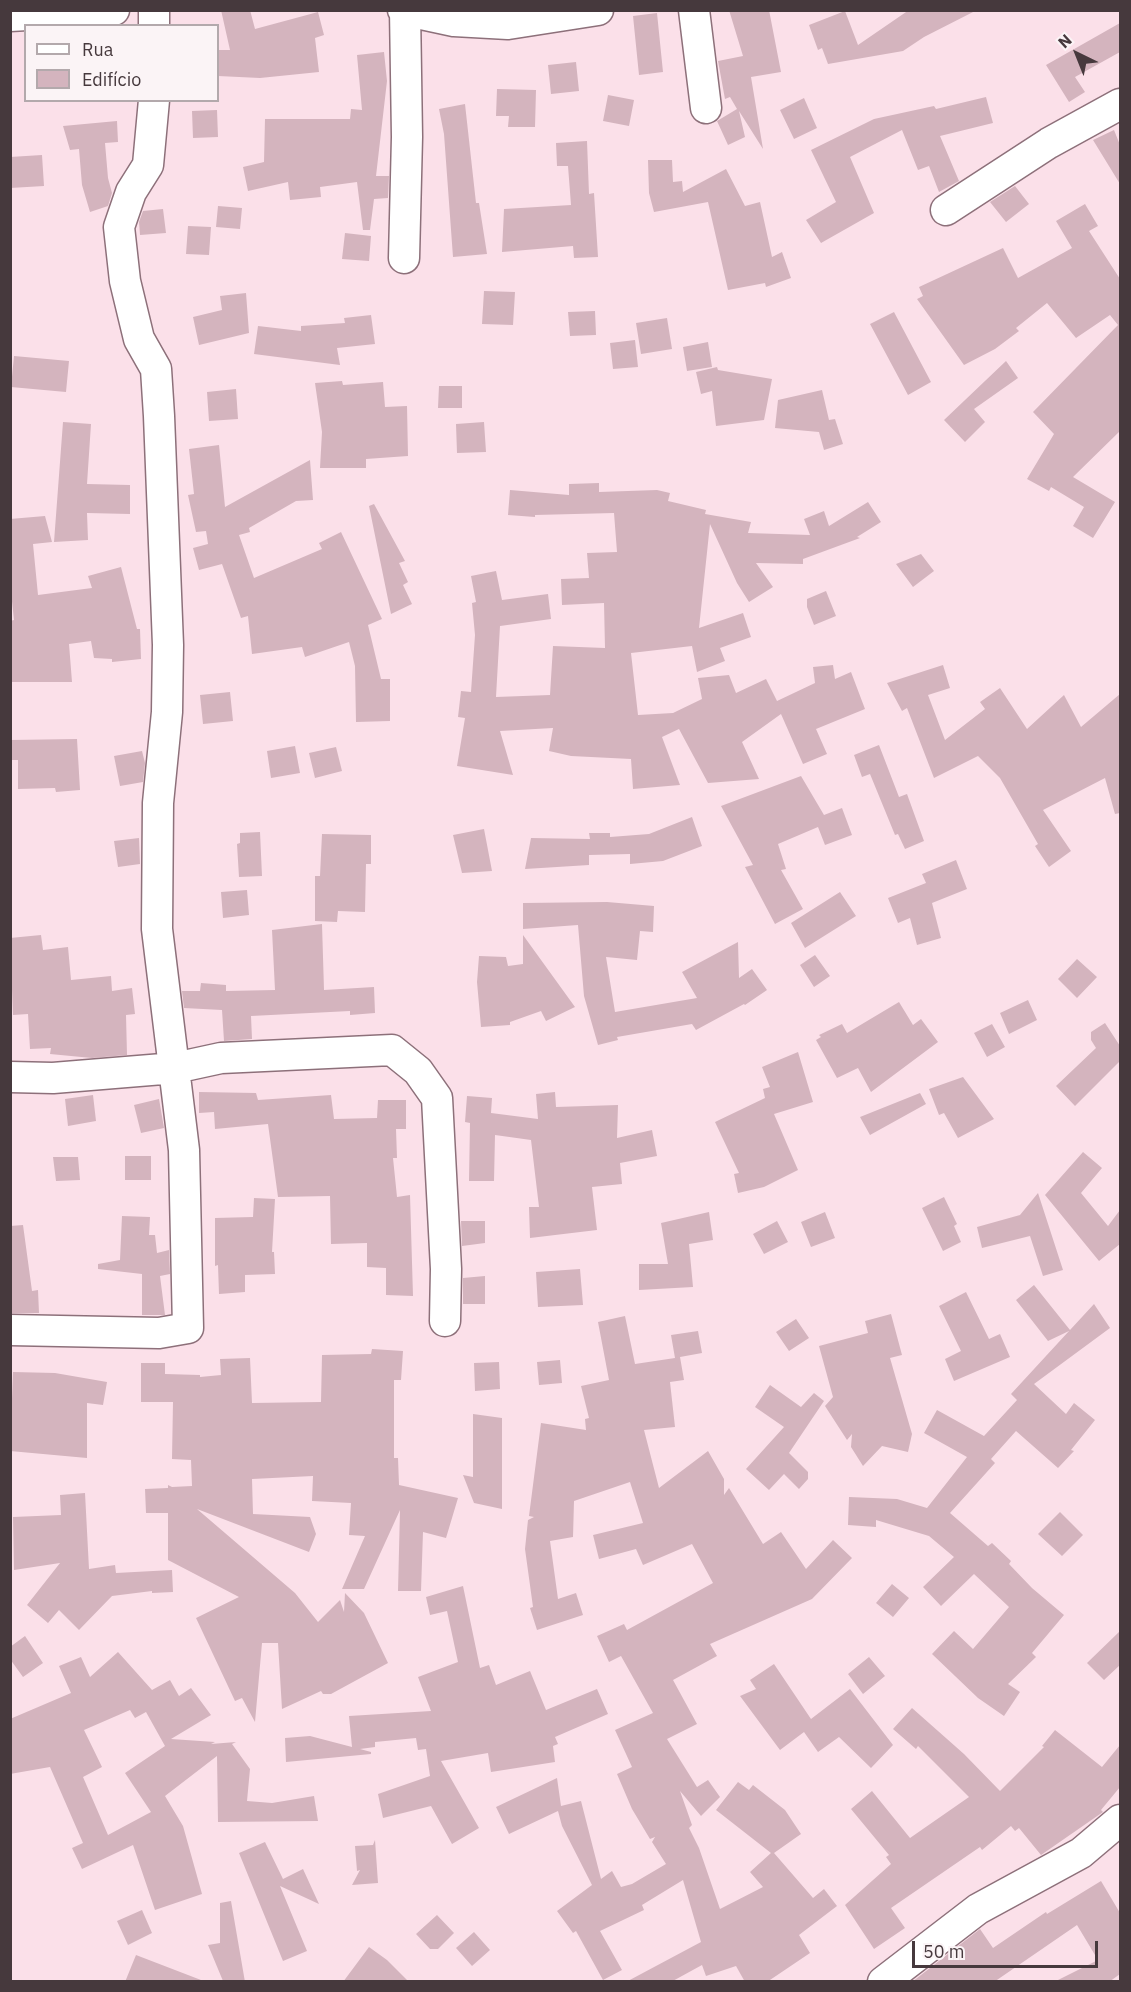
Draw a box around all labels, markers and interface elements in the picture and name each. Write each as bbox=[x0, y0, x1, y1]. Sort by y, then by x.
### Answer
legend bbox=[24, 24, 219, 102]
north arrow bbox=[1047, 24, 1107, 84]
text: N bbox=[1054, 30, 1076, 52]
text: Rua bbox=[82, 38, 113, 61]
text: Edifício bbox=[82, 68, 141, 91]
scale bar bbox=[915, 1929, 1101, 1967]
text: 50 m bbox=[923, 1940, 965, 1963]

